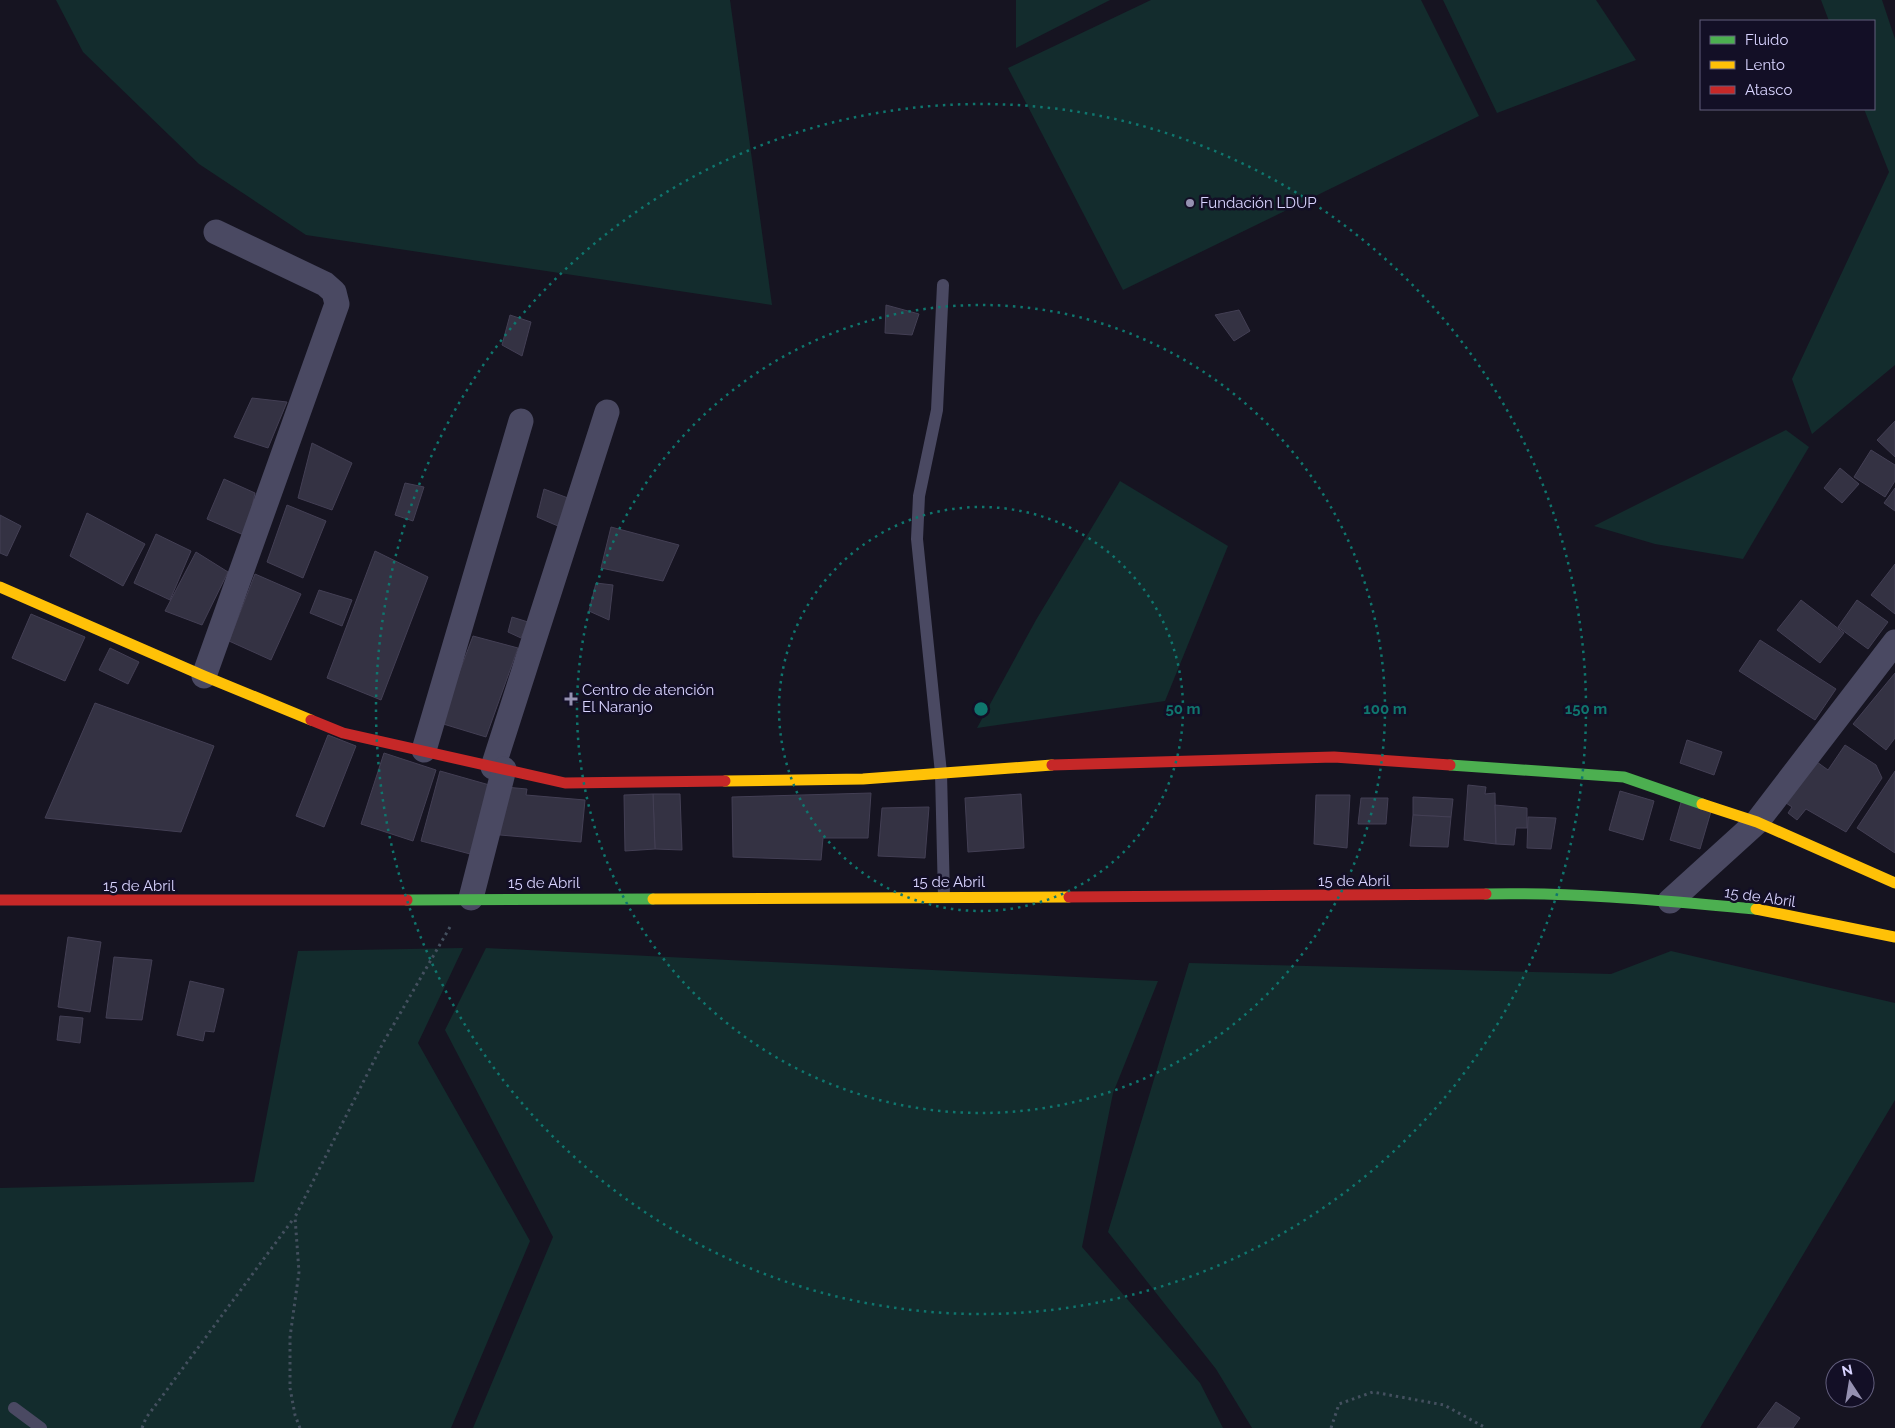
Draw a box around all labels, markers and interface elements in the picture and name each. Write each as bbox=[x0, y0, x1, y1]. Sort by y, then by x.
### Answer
legend bbox=[1700, 20, 1875, 110]
text: Fluido bbox=[1745, 31, 1788, 49]
text: Lento bbox=[1745, 56, 1785, 74]
text: Atasco bbox=[1745, 81, 1792, 99]
place label: Fundación LDUP bbox=[1200, 194, 1317, 212]
marker: Fundación LDUP bbox=[1184, 197, 1196, 209]
place label: Centro de atención El Naranjo bbox=[582, 681, 714, 716]
marker: Centro de atención El Naranjo bbox=[564, 692, 578, 706]
centre of rings bbox=[972, 700, 990, 718]
text: 50 m bbox=[1165, 700, 1201, 718]
text: 100 m bbox=[1363, 700, 1407, 718]
text: 150 m bbox=[1565, 700, 1607, 718]
street label: 15 de Abril bbox=[1318, 872, 1391, 890]
street label: 15 de Abril bbox=[913, 873, 986, 891]
street label: 15 de Abril bbox=[508, 874, 581, 892]
street label: 15 de Abril bbox=[103, 877, 176, 895]
street label: 15 de Abril bbox=[1723, 883, 1798, 911]
north arrow bbox=[1825, 1358, 1875, 1408]
text: N bbox=[1840, 1361, 1854, 1379]

